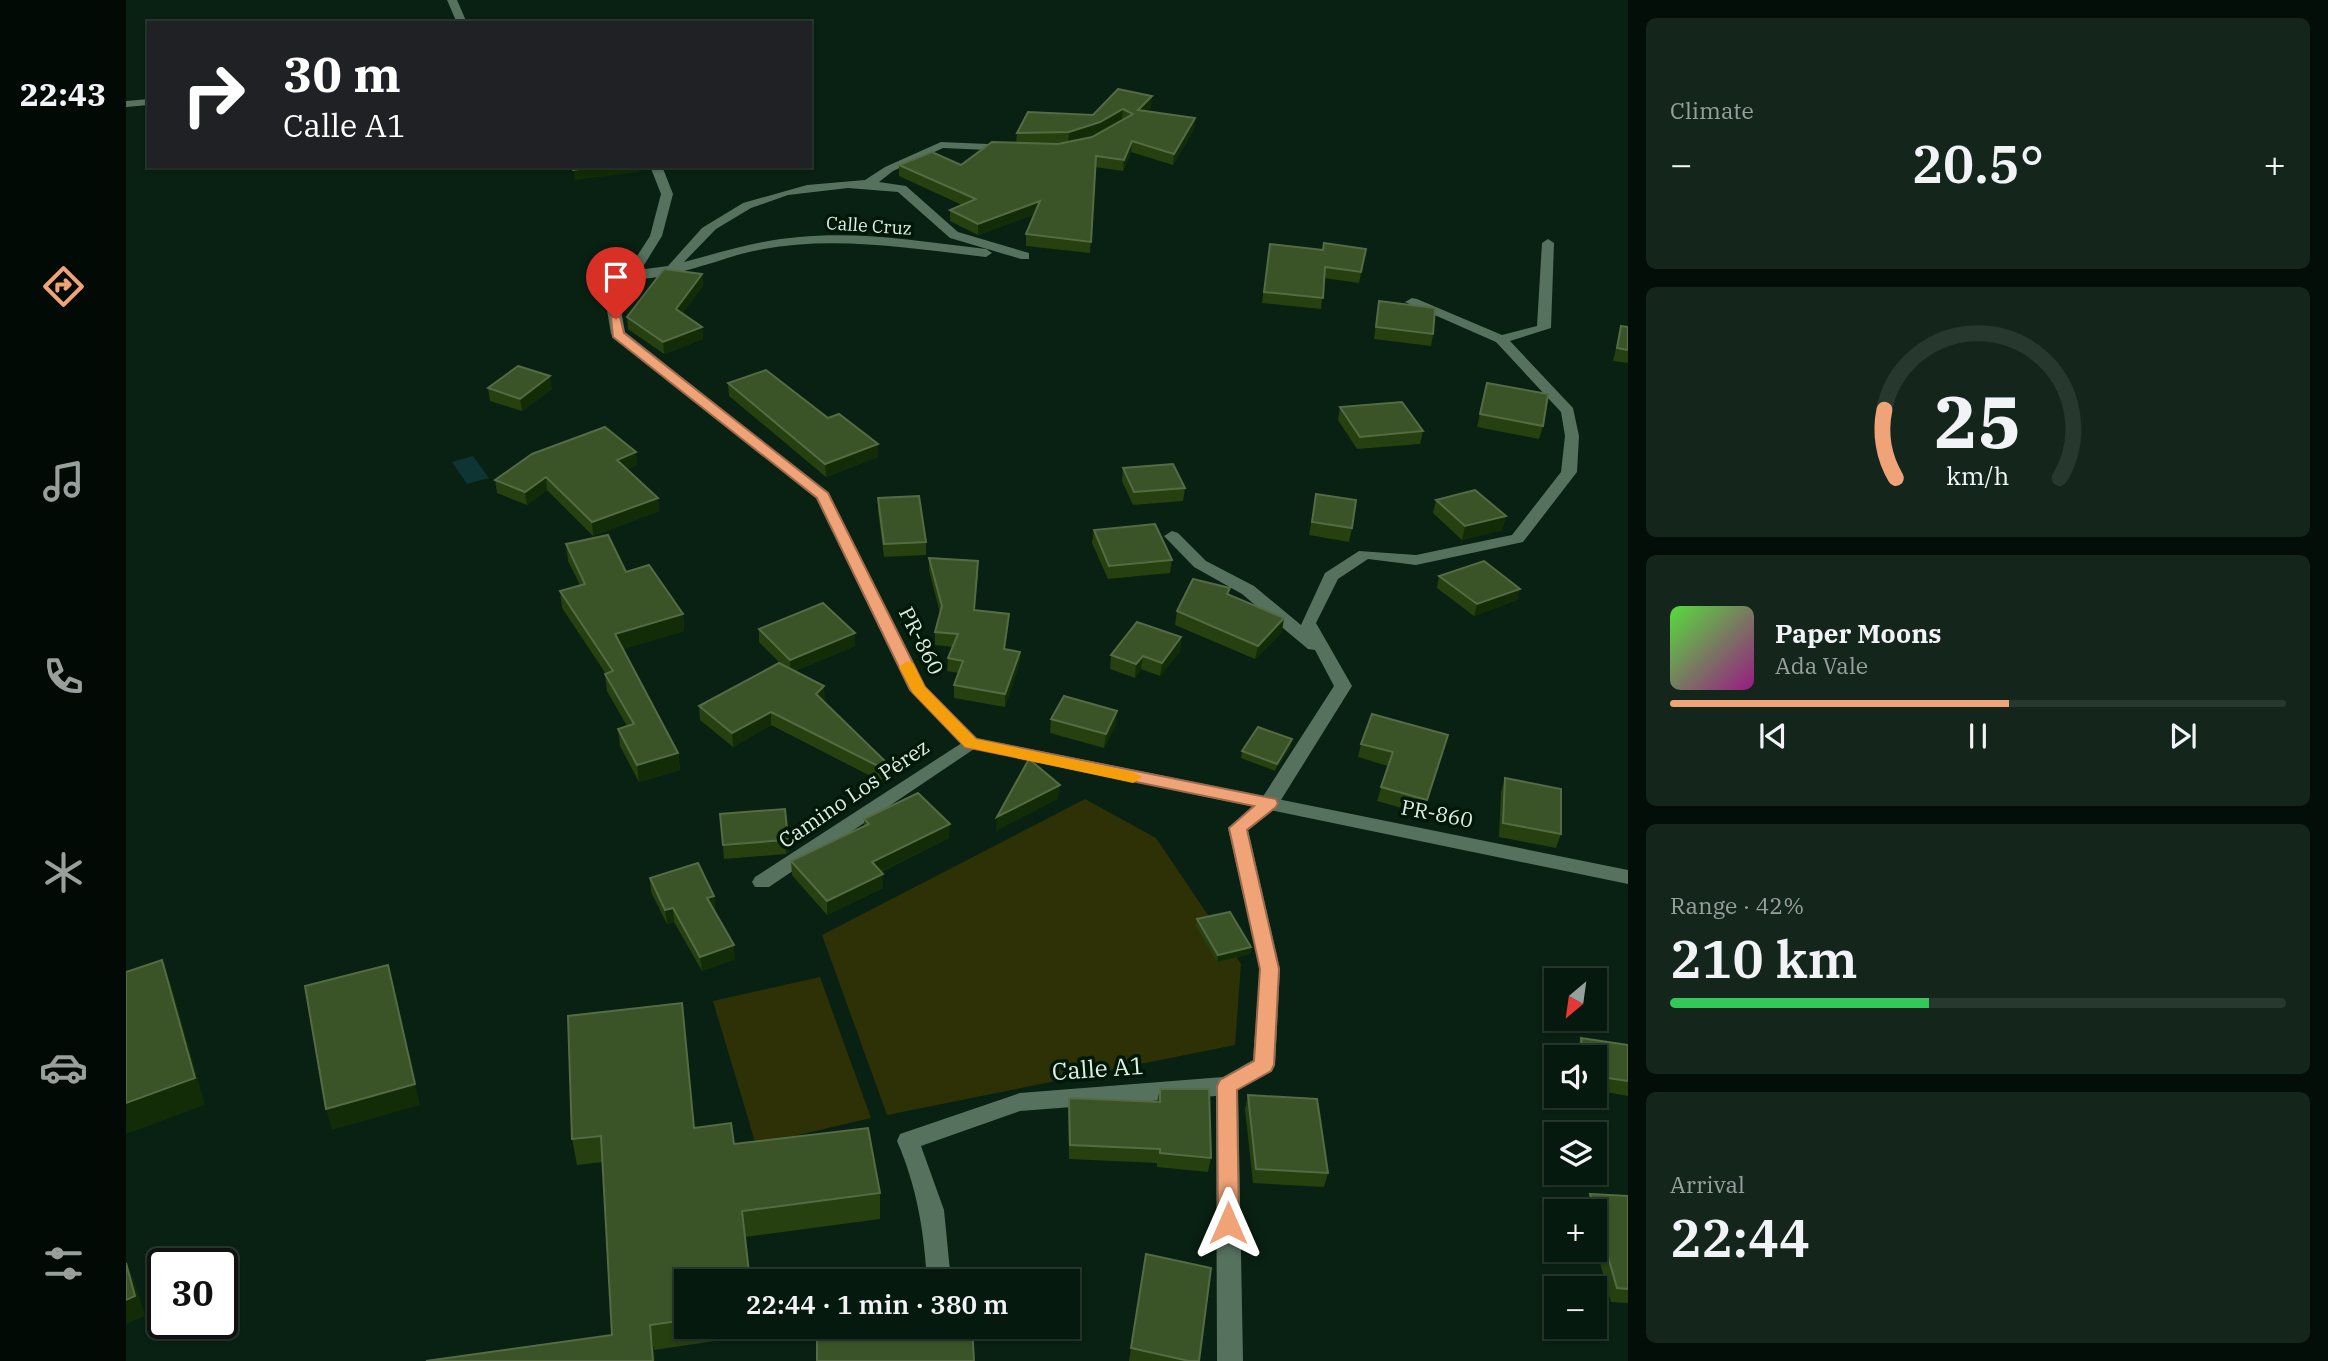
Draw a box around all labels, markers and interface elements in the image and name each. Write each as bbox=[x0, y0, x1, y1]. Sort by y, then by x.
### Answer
text: 30 m bbox=[283, 42, 401, 105]
icon: right bbox=[168, 49, 259, 140]
text: 22:43 bbox=[20, 73, 106, 115]
text: Climate bbox=[1670, 95, 1754, 125]
text: Calle A1 bbox=[283, 104, 406, 146]
text: 20.5° bbox=[1912, 130, 2044, 197]
text: − bbox=[1670, 139, 1693, 188]
text: + bbox=[2263, 139, 2286, 188]
street label: Calle Cruz bbox=[825, 211, 913, 240]
pin bbox=[586, 247, 646, 319]
icon: arrive bbox=[597, 258, 635, 296]
icon: directions bbox=[39, 262, 88, 311]
text: 25 bbox=[1934, 373, 2022, 468]
icon: music bbox=[39, 457, 88, 506]
text: km/h bbox=[1946, 459, 2010, 492]
street label: PR-860 bbox=[893, 602, 951, 679]
text: Paper Moons bbox=[1775, 616, 1942, 650]
text: Ada Vale bbox=[1775, 650, 1868, 680]
icon: phone bbox=[39, 652, 88, 701]
icon: previous bbox=[1754, 717, 1792, 755]
icon: pause bbox=[1959, 717, 1997, 755]
icon: next bbox=[2164, 717, 2202, 755]
street label: Camino Los Pérez bbox=[773, 732, 934, 854]
street label: PR-860 bbox=[1399, 792, 1476, 834]
icon: climate bbox=[39, 848, 88, 897]
text: Range · 42% bbox=[1670, 890, 1804, 920]
text: 210 km bbox=[1670, 925, 1858, 992]
north arrow bbox=[1544, 968, 1606, 1031]
map controls bbox=[1544, 968, 1607, 1339]
icon: car bbox=[39, 1043, 88, 1092]
button: sound bbox=[1544, 1045, 1607, 1108]
street label: Calle A1 bbox=[1051, 1049, 1145, 1087]
button: layers bbox=[1544, 1122, 1607, 1185]
text: Arrival bbox=[1670, 1169, 1745, 1199]
position arrow bbox=[1191, 1186, 1265, 1260]
button: + bbox=[1544, 1199, 1607, 1262]
text: 22:44 bbox=[1670, 1204, 1810, 1271]
icon: filters bbox=[39, 1239, 88, 1288]
speed limit sign: 30 bbox=[147, 1248, 238, 1339]
button: − bbox=[1544, 1276, 1607, 1339]
text: 22:44 · 1 min · 380 m bbox=[746, 1287, 1008, 1321]

